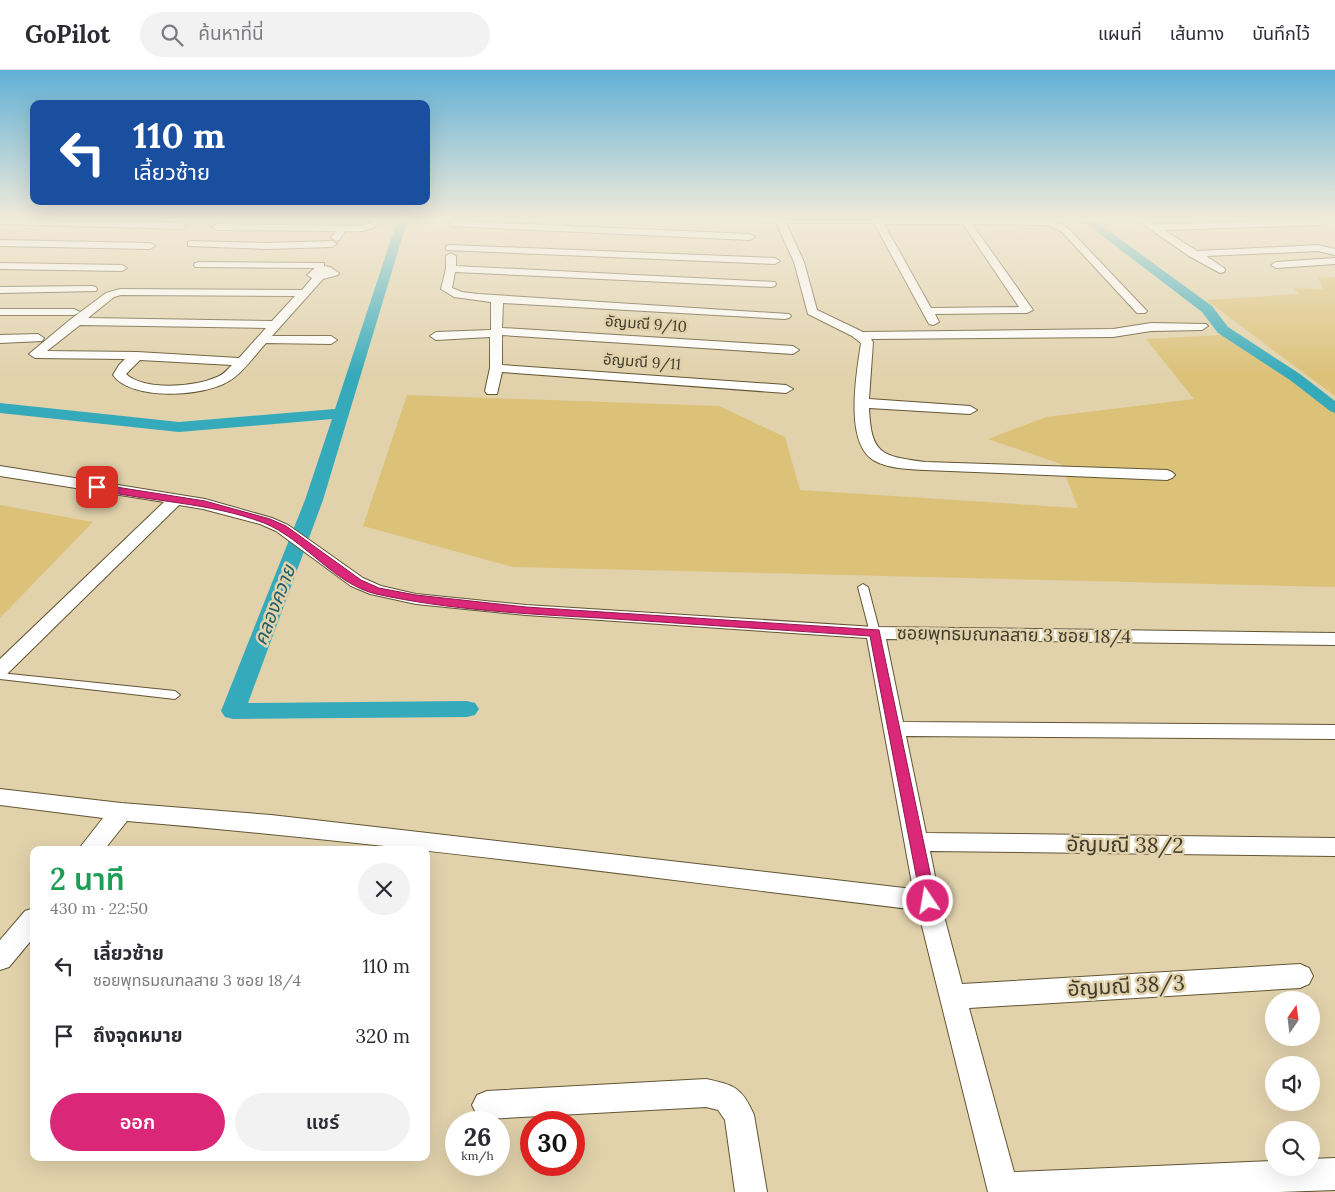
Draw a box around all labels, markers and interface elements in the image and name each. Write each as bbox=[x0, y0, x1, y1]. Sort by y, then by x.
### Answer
search box bbox=[140, 12, 490, 57]
text: GoPilot bbox=[25, 19, 110, 50]
icon: search bbox=[158, 21, 186, 49]
text: ค้นหาที่นี่ bbox=[198, 21, 264, 45]
text: แผนที่ bbox=[1098, 22, 1142, 45]
text: เส้นทาง bbox=[1170, 22, 1224, 45]
text: บันทึกไว้ bbox=[1252, 22, 1310, 45]
text: 110 m bbox=[133, 113, 225, 158]
icon: left bbox=[50, 120, 115, 185]
text: เลี้ยวซ้าย bbox=[133, 158, 210, 186]
street label: อัญมณี 9/10 bbox=[604, 311, 688, 337]
street label: อัญมณี 9/11 bbox=[602, 349, 682, 375]
pin bbox=[76, 466, 118, 508]
icon: arrive bbox=[83, 473, 111, 501]
water label: คลองควาย bbox=[248, 560, 301, 648]
street label: ซอยพุทธมณฑลสาย 3 ซอย 18/4 bbox=[897, 621, 1132, 648]
street label: อัญมณี 38/2 bbox=[1066, 830, 1184, 859]
text: 2 นาที bbox=[50, 860, 125, 898]
button: close bbox=[358, 863, 410, 915]
position arrow bbox=[901, 874, 953, 926]
text: 430 m · 22:50 bbox=[50, 898, 148, 918]
text: เลี้ยวซ้าย bbox=[93, 941, 164, 965]
icon: left bbox=[50, 952, 78, 980]
text: 110 m bbox=[362, 954, 410, 978]
street label: อัญมณี 38/3 bbox=[1067, 969, 1185, 1002]
text: ซอยพุทธมณฑลสาย 3 ซอย 18/4 bbox=[93, 970, 301, 990]
north arrow bbox=[1265, 991, 1320, 1046]
map controls bbox=[1265, 991, 1320, 1176]
icon: arrive bbox=[50, 1022, 78, 1050]
text: ถึงจุดหมาย bbox=[93, 1023, 183, 1047]
text: 320 m bbox=[355, 1024, 410, 1048]
button: sound bbox=[1265, 1056, 1320, 1111]
button: ออก bbox=[50, 1093, 225, 1151]
button: แชร์ bbox=[235, 1093, 410, 1151]
speed limit sign: 30 bbox=[520, 1111, 585, 1176]
text: 26 bbox=[464, 1121, 491, 1153]
button: search bbox=[1265, 1121, 1320, 1176]
text: km/h bbox=[461, 1148, 494, 1163]

